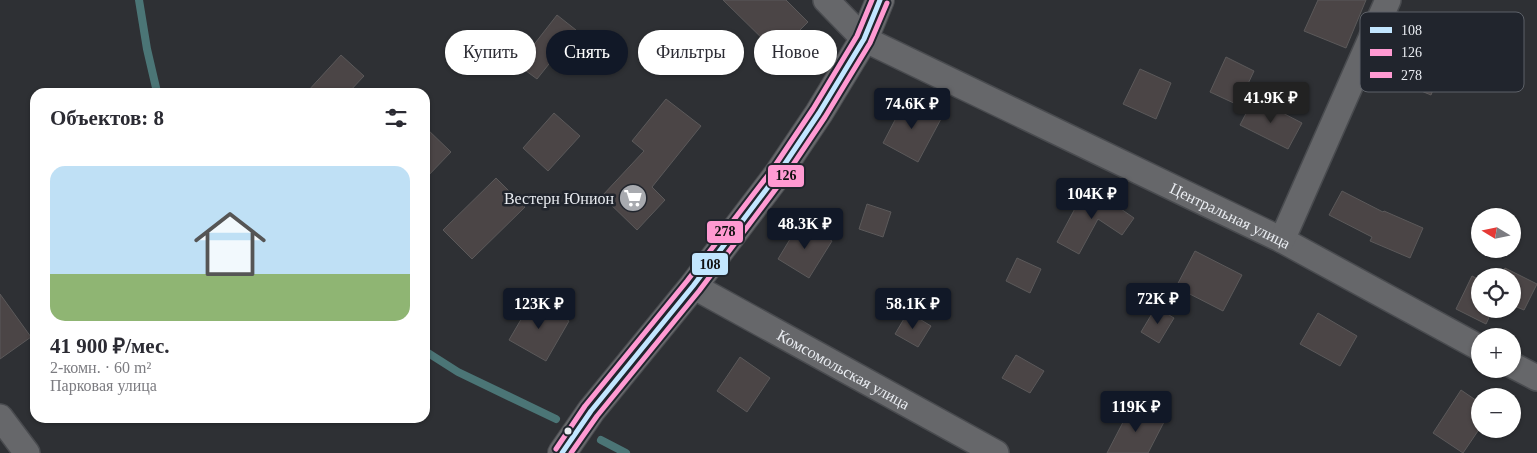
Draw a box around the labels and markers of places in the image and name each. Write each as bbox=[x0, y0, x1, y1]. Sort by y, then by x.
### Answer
pin: 41.9K ₽ bbox=[1225, 82, 1317, 124]
pin: 74.6K ₽ bbox=[866, 88, 958, 130]
pin: 104K ₽ bbox=[1051, 178, 1133, 220]
supermarket icon: Вестерн Юнион bbox=[618, 183, 648, 213]
place label: Вестерн Юнион bbox=[504, 190, 614, 208]
pin: 48.3K ₽ bbox=[759, 208, 851, 250]
pin: 72K ₽ bbox=[1123, 282, 1193, 325]
pin: 123K ₽ bbox=[498, 288, 580, 330]
pin: 58.1K ₽ bbox=[867, 288, 959, 330]
pin: 119K ₽ bbox=[1095, 390, 1177, 433]
unlabelled marker bbox=[563, 426, 573, 436]

